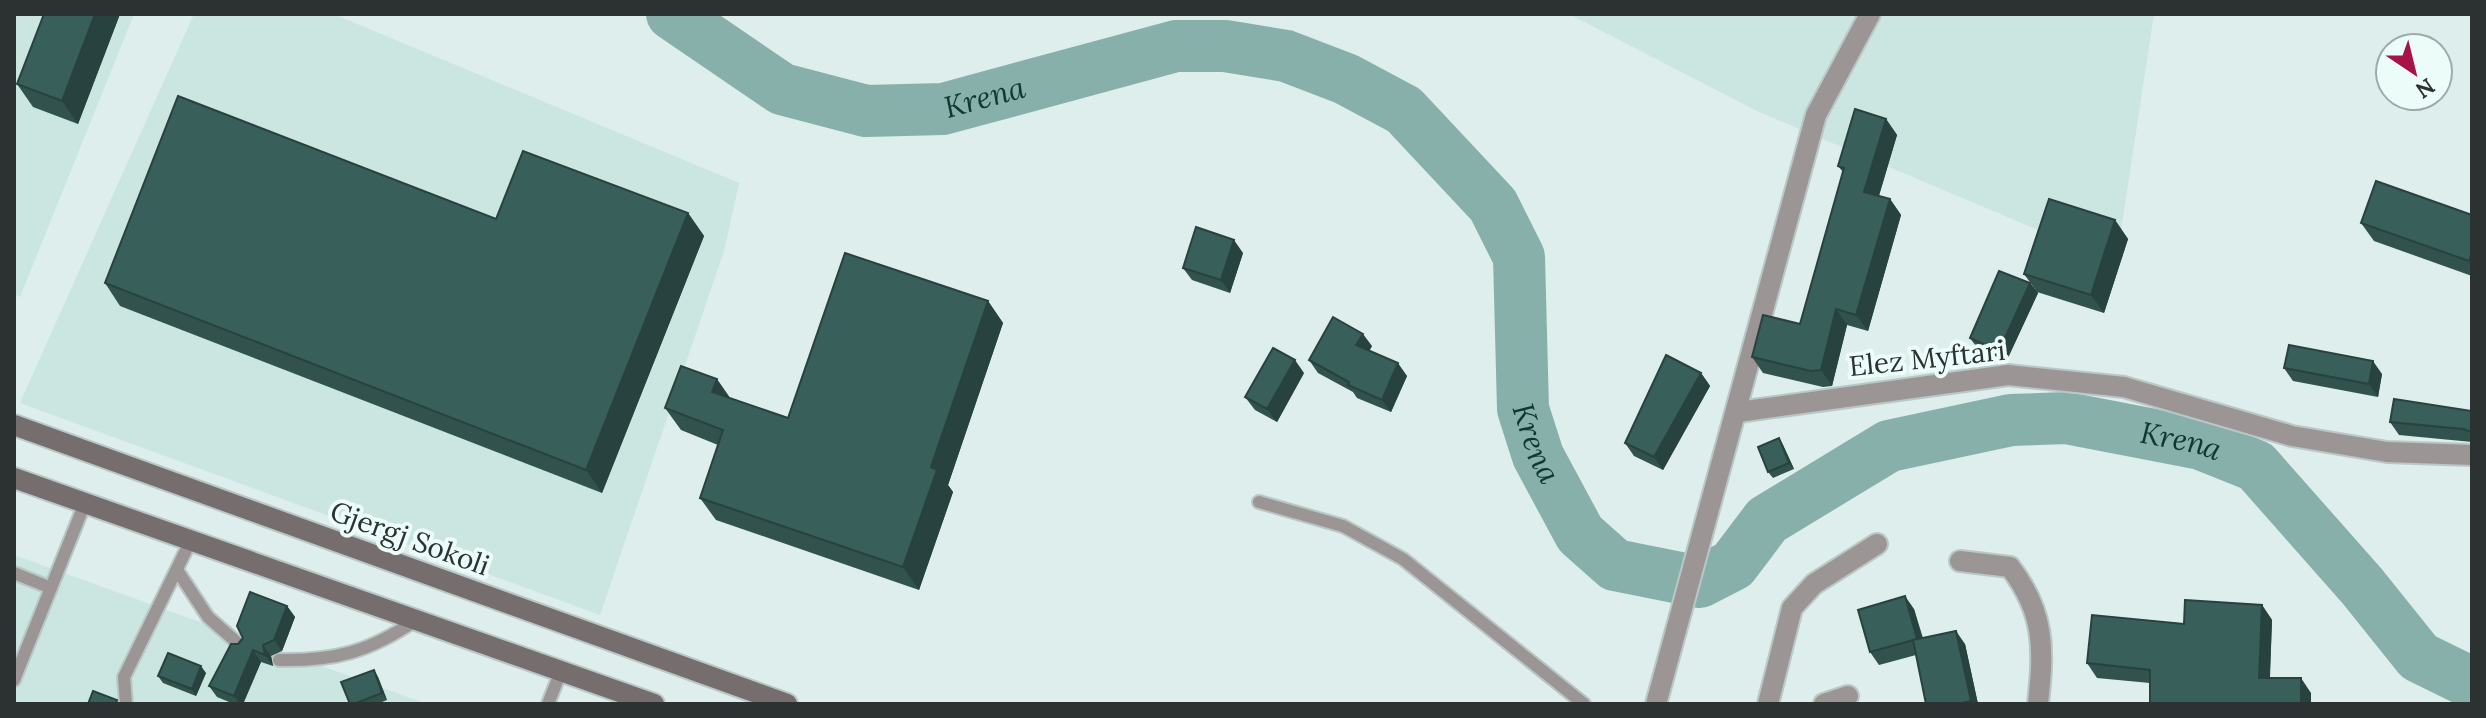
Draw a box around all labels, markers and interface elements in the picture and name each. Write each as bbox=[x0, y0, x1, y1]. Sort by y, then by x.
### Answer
north arrow bbox=[2374, 32, 2454, 112]
water label: Krena bbox=[940, 68, 1029, 126]
text: N bbox=[2410, 72, 2440, 105]
street label: Elez Myftari bbox=[1847, 332, 2007, 384]
water label: Krena bbox=[1504, 398, 1569, 490]
water label: Krena bbox=[2137, 413, 2228, 469]
street label: Gjergj Sokoli bbox=[326, 493, 494, 583]

